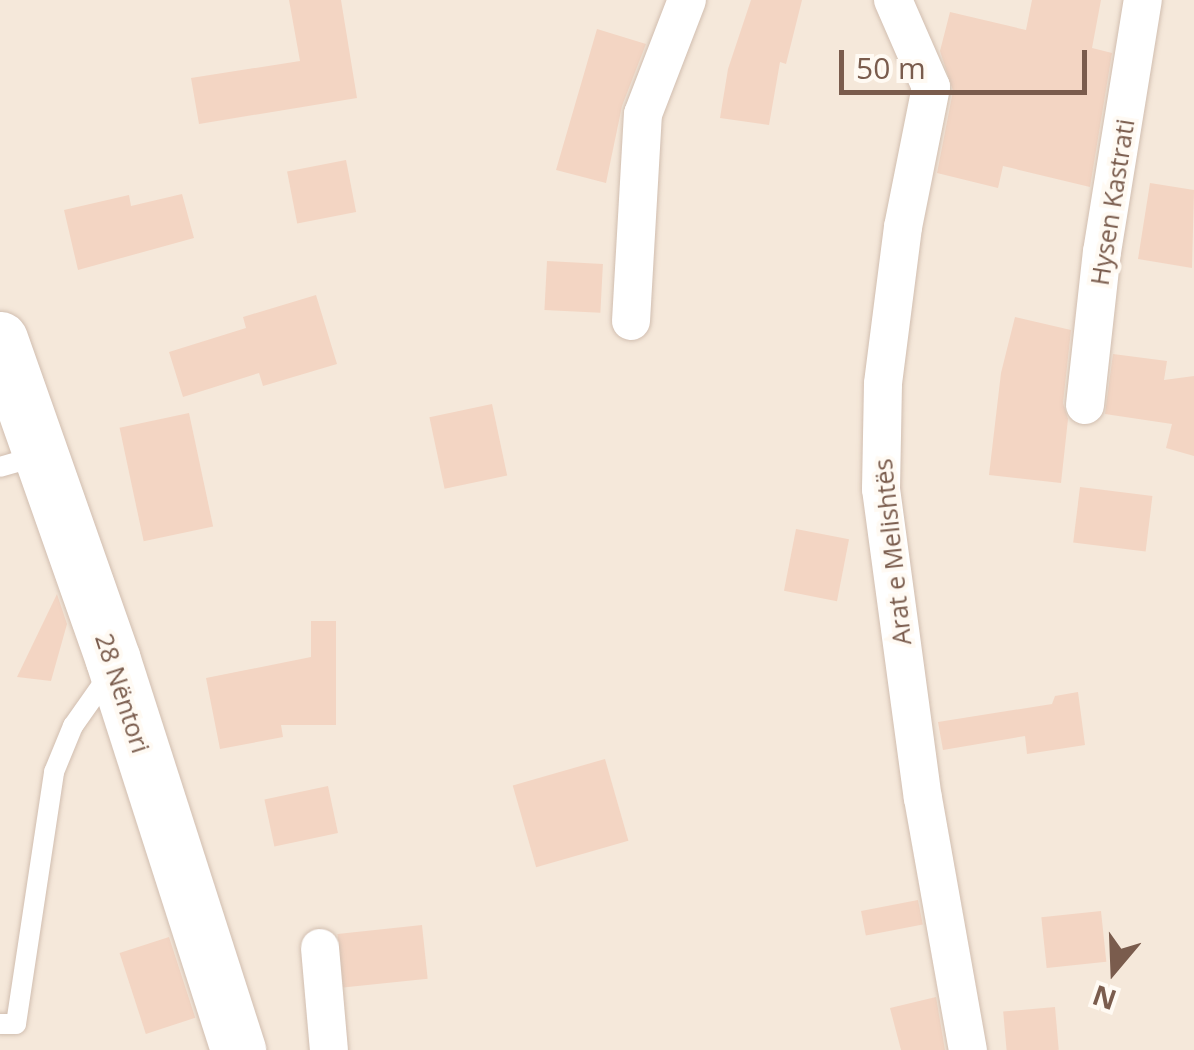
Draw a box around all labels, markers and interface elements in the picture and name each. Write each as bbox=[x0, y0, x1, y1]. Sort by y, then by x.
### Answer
scale bar bbox=[844, 30, 1092, 92]
text: 50 m bbox=[856, 47, 926, 88]
street label: Hysen Kastrati bbox=[1084, 117, 1140, 287]
street label: Arat e Melishtës bbox=[867, 457, 917, 647]
street label: 28 Nëntori bbox=[90, 630, 156, 756]
north arrow bbox=[1064, 920, 1164, 1020]
text: N bbox=[1087, 977, 1121, 1020]

